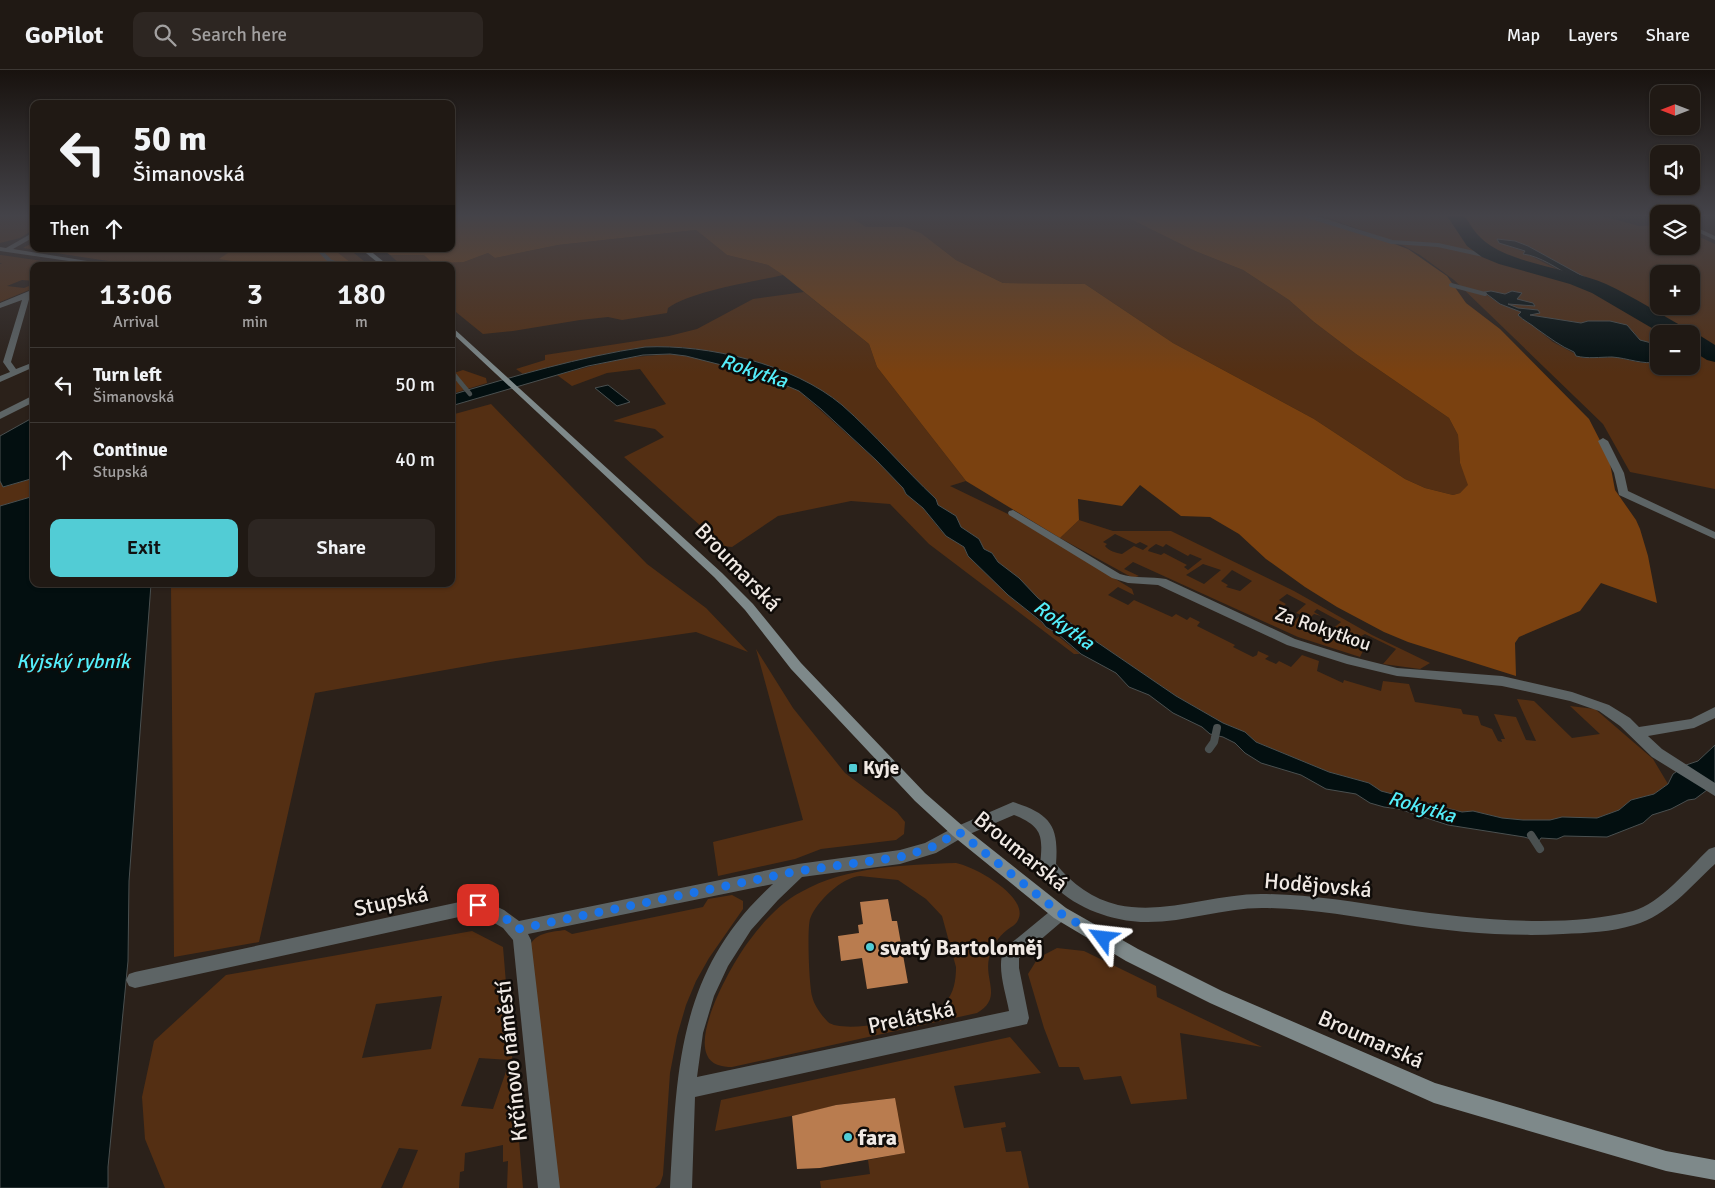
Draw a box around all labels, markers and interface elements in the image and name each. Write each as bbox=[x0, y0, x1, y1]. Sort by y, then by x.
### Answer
search box bbox=[133, 12, 483, 57]
text: GoPilot bbox=[25, 20, 103, 50]
icon: search bbox=[151, 21, 179, 49]
text: Search here bbox=[191, 23, 287, 47]
text: Map bbox=[1507, 24, 1540, 46]
text: Layers bbox=[1568, 24, 1618, 46]
text: Share bbox=[1646, 24, 1690, 46]
north arrow bbox=[1650, 85, 1700, 135]
map controls bbox=[1650, 85, 1700, 375]
text: 50 m bbox=[133, 117, 207, 160]
icon: left bbox=[50, 120, 115, 185]
button: sound bbox=[1650, 145, 1700, 195]
text: Šimanovská bbox=[133, 160, 245, 187]
button: layers bbox=[1650, 205, 1700, 255]
icon: ahead bbox=[100, 215, 128, 243]
text: Then bbox=[50, 217, 90, 241]
button: + bbox=[1650, 265, 1700, 315]
text: 13:06 bbox=[99, 276, 173, 313]
text: 3 bbox=[247, 276, 263, 313]
text: 180 bbox=[337, 276, 386, 313]
text: Arrival bbox=[113, 312, 159, 332]
text: min bbox=[242, 312, 268, 332]
text: m bbox=[355, 312, 368, 332]
button: − bbox=[1650, 325, 1700, 375]
water label: Rokytka bbox=[717, 348, 791, 394]
text: Turn left bbox=[93, 363, 162, 387]
icon: left bbox=[50, 371, 78, 399]
text: 50 m bbox=[395, 373, 435, 397]
text: Šimanovská bbox=[93, 387, 174, 407]
text: Continue bbox=[93, 438, 168, 462]
icon: ahead bbox=[50, 446, 78, 474]
text: 40 m bbox=[395, 448, 435, 472]
text: Stupská bbox=[93, 462, 148, 482]
street label: Broumarská bbox=[689, 517, 787, 617]
button: Exit bbox=[50, 519, 238, 577]
button: Share bbox=[248, 519, 435, 577]
water label: Rokytka bbox=[1029, 595, 1100, 656]
street label: Za Rokytkou bbox=[1272, 601, 1374, 657]
water label: Kyjský rybník bbox=[16, 649, 132, 674]
place label: Kyje bbox=[863, 756, 899, 780]
marker: Kyje bbox=[847, 762, 859, 774]
water label: Rokytka bbox=[1385, 785, 1459, 829]
street label: Broumarská bbox=[969, 805, 1073, 897]
street label: Hodějovská bbox=[1263, 867, 1373, 903]
street label: Stupská bbox=[351, 880, 431, 922]
pin bbox=[457, 884, 499, 926]
icon: arrive bbox=[464, 891, 492, 919]
position arrow bbox=[1076, 911, 1128, 963]
place label: svatý Bartoloměj bbox=[880, 934, 1043, 961]
marker: svatý Bartoloměj bbox=[864, 941, 876, 953]
street label: Krčínovo náměstí bbox=[489, 979, 533, 1143]
street label: Prelátská bbox=[865, 995, 957, 1039]
street label: Broumarská bbox=[1314, 1004, 1428, 1074]
place label: fara bbox=[857, 1124, 897, 1151]
marker: fara bbox=[842, 1131, 854, 1143]

